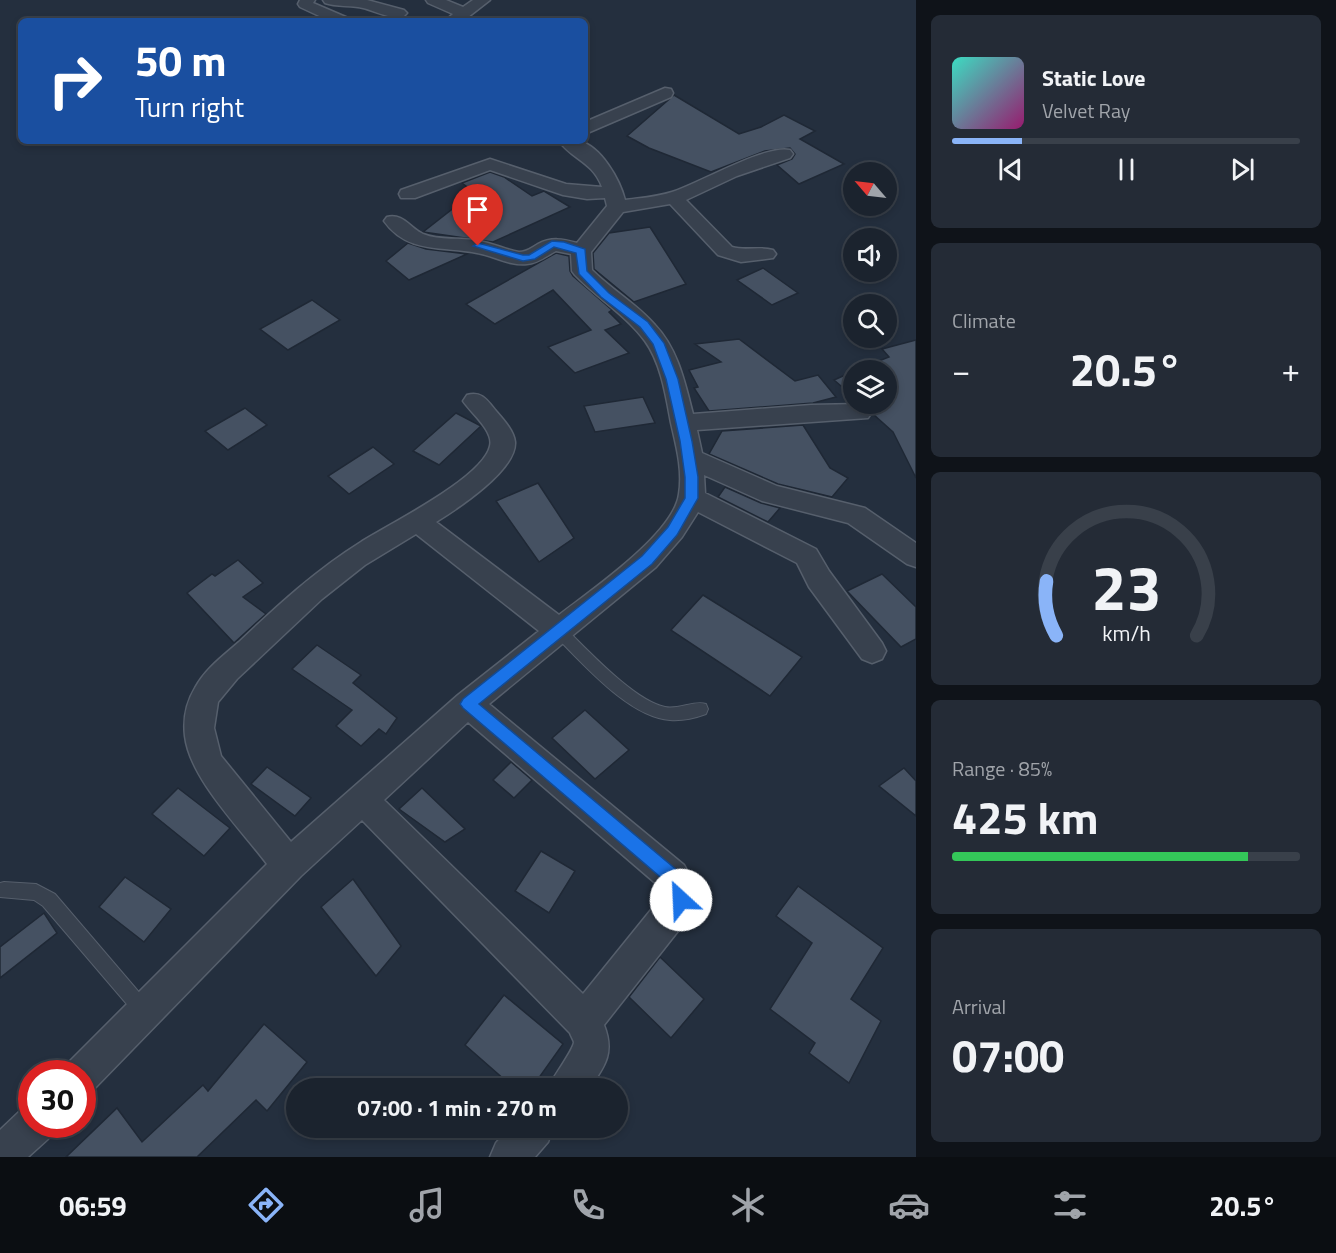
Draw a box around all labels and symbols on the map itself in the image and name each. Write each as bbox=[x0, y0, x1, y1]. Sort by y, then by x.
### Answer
north arrow bbox=[843, 162, 897, 216]
pin bbox=[452, 184, 503, 246]
position arrow bbox=[649, 868, 713, 932]
speed limit sign: 30 bbox=[18, 1060, 96, 1138]

